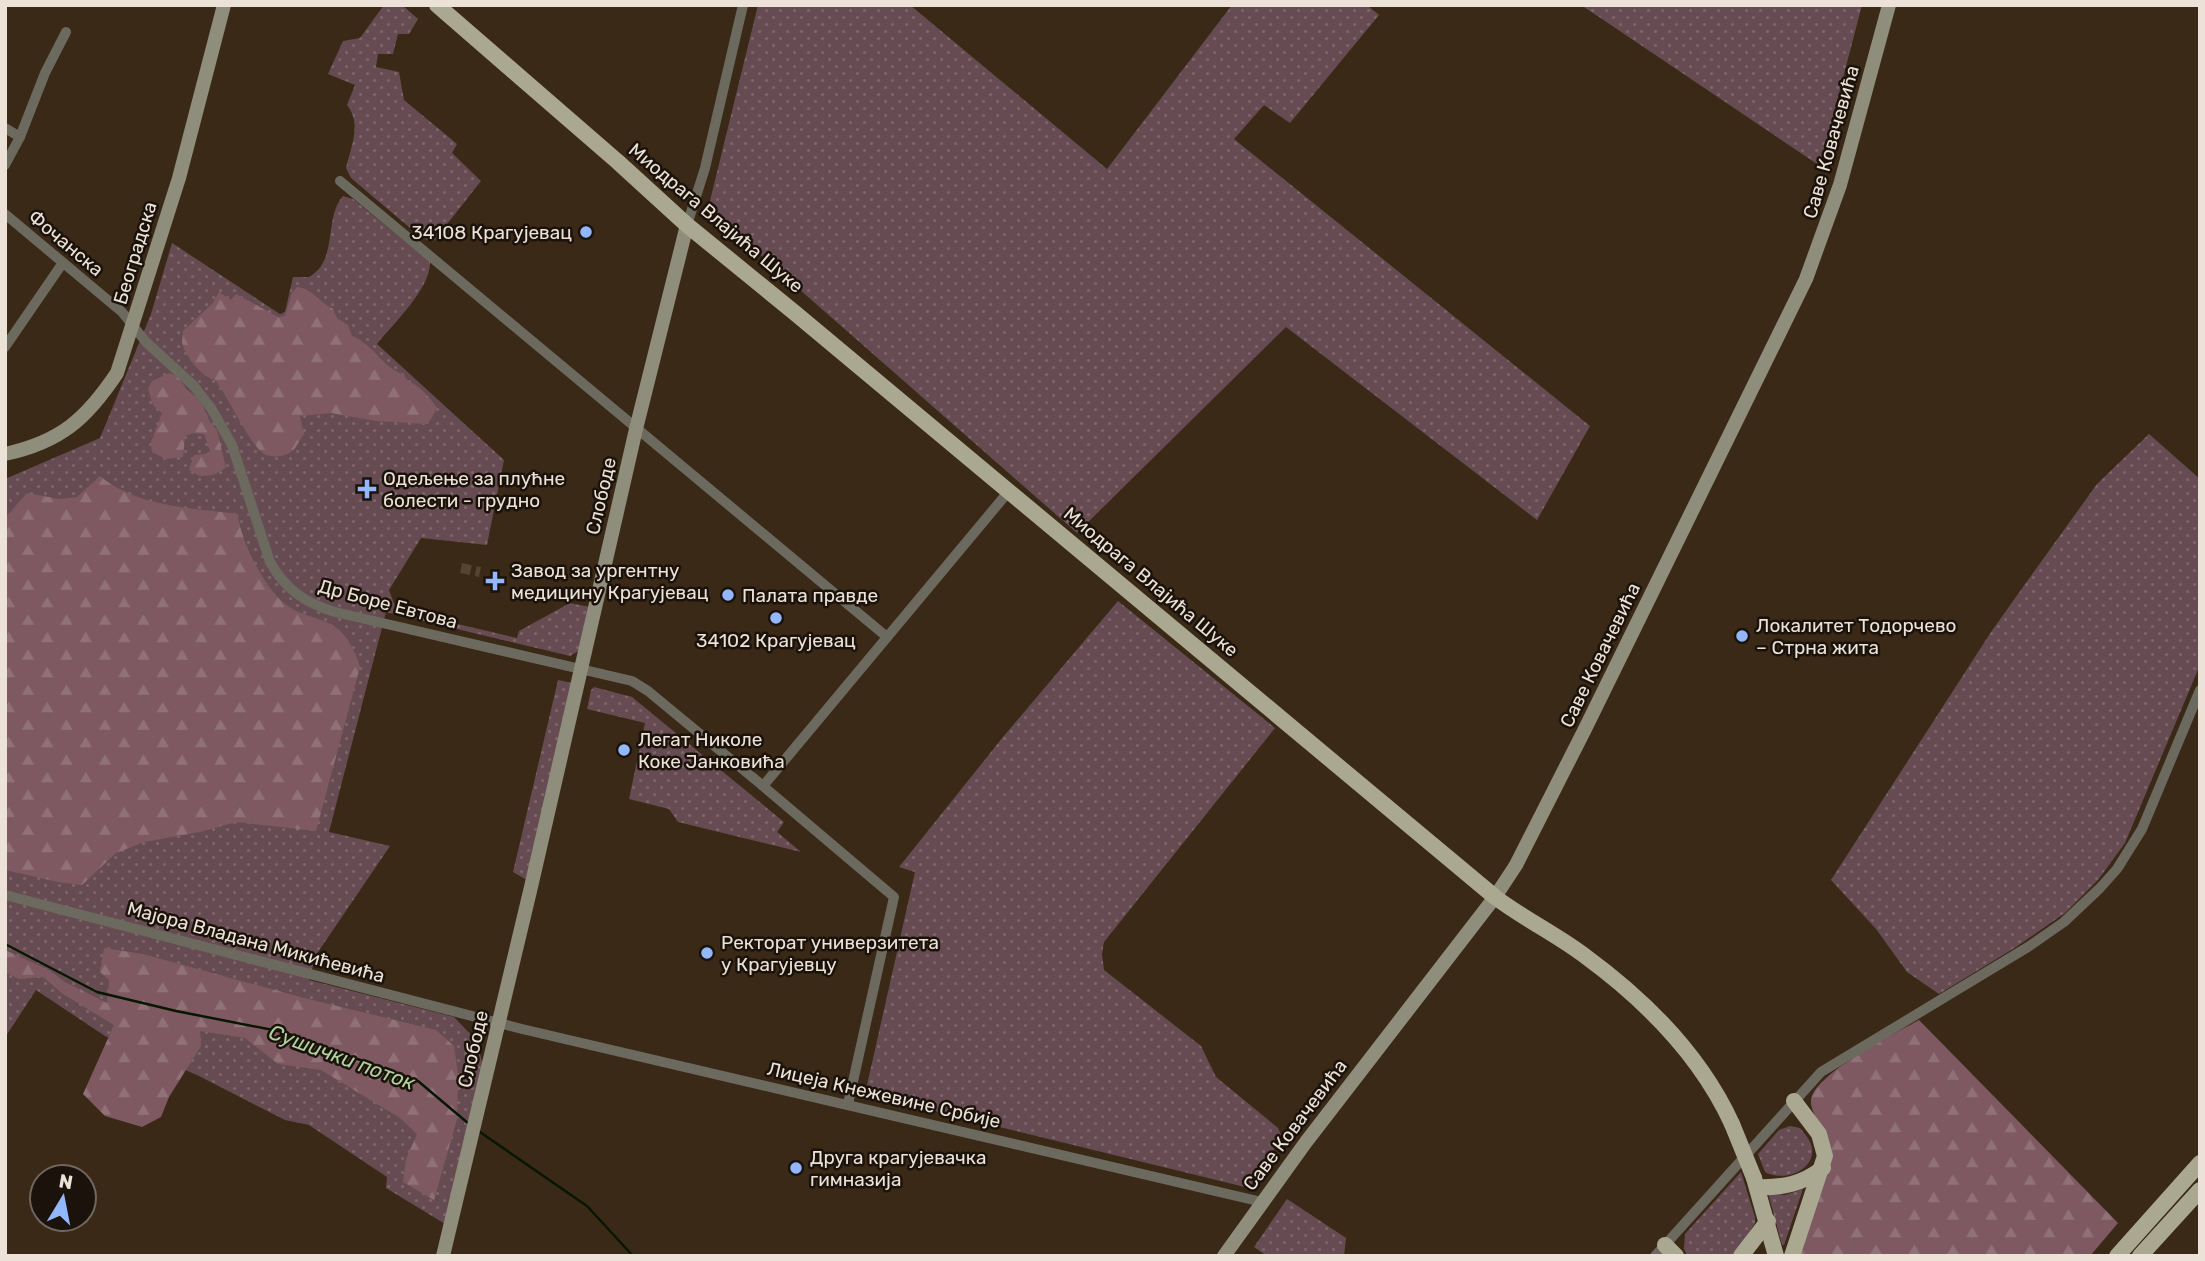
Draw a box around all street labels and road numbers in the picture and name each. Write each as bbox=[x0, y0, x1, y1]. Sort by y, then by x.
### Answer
street label: Саве Ковачевића bbox=[1798, 63, 1864, 221]
street label: Миодрага Влајића Шуке bbox=[624, 138, 808, 298]
street label: Београдска bbox=[108, 199, 162, 307]
street label: Фочанска bbox=[24, 205, 108, 281]
street label: Слободе bbox=[581, 455, 621, 537]
street label: Миодрага Влајића Шуке bbox=[1059, 502, 1243, 662]
street label: Др Боре Евтова bbox=[316, 574, 460, 634]
street label: Саве Ковачевића bbox=[1555, 579, 1645, 731]
street label: Мајора Владана Микићевића bbox=[125, 896, 387, 988]
street label: Слободе bbox=[453, 1008, 493, 1090]
street label: Саве Ковачевића bbox=[1238, 1055, 1352, 1195]
street label: Лицеја Кнежевине Србије bbox=[765, 1057, 1003, 1133]

